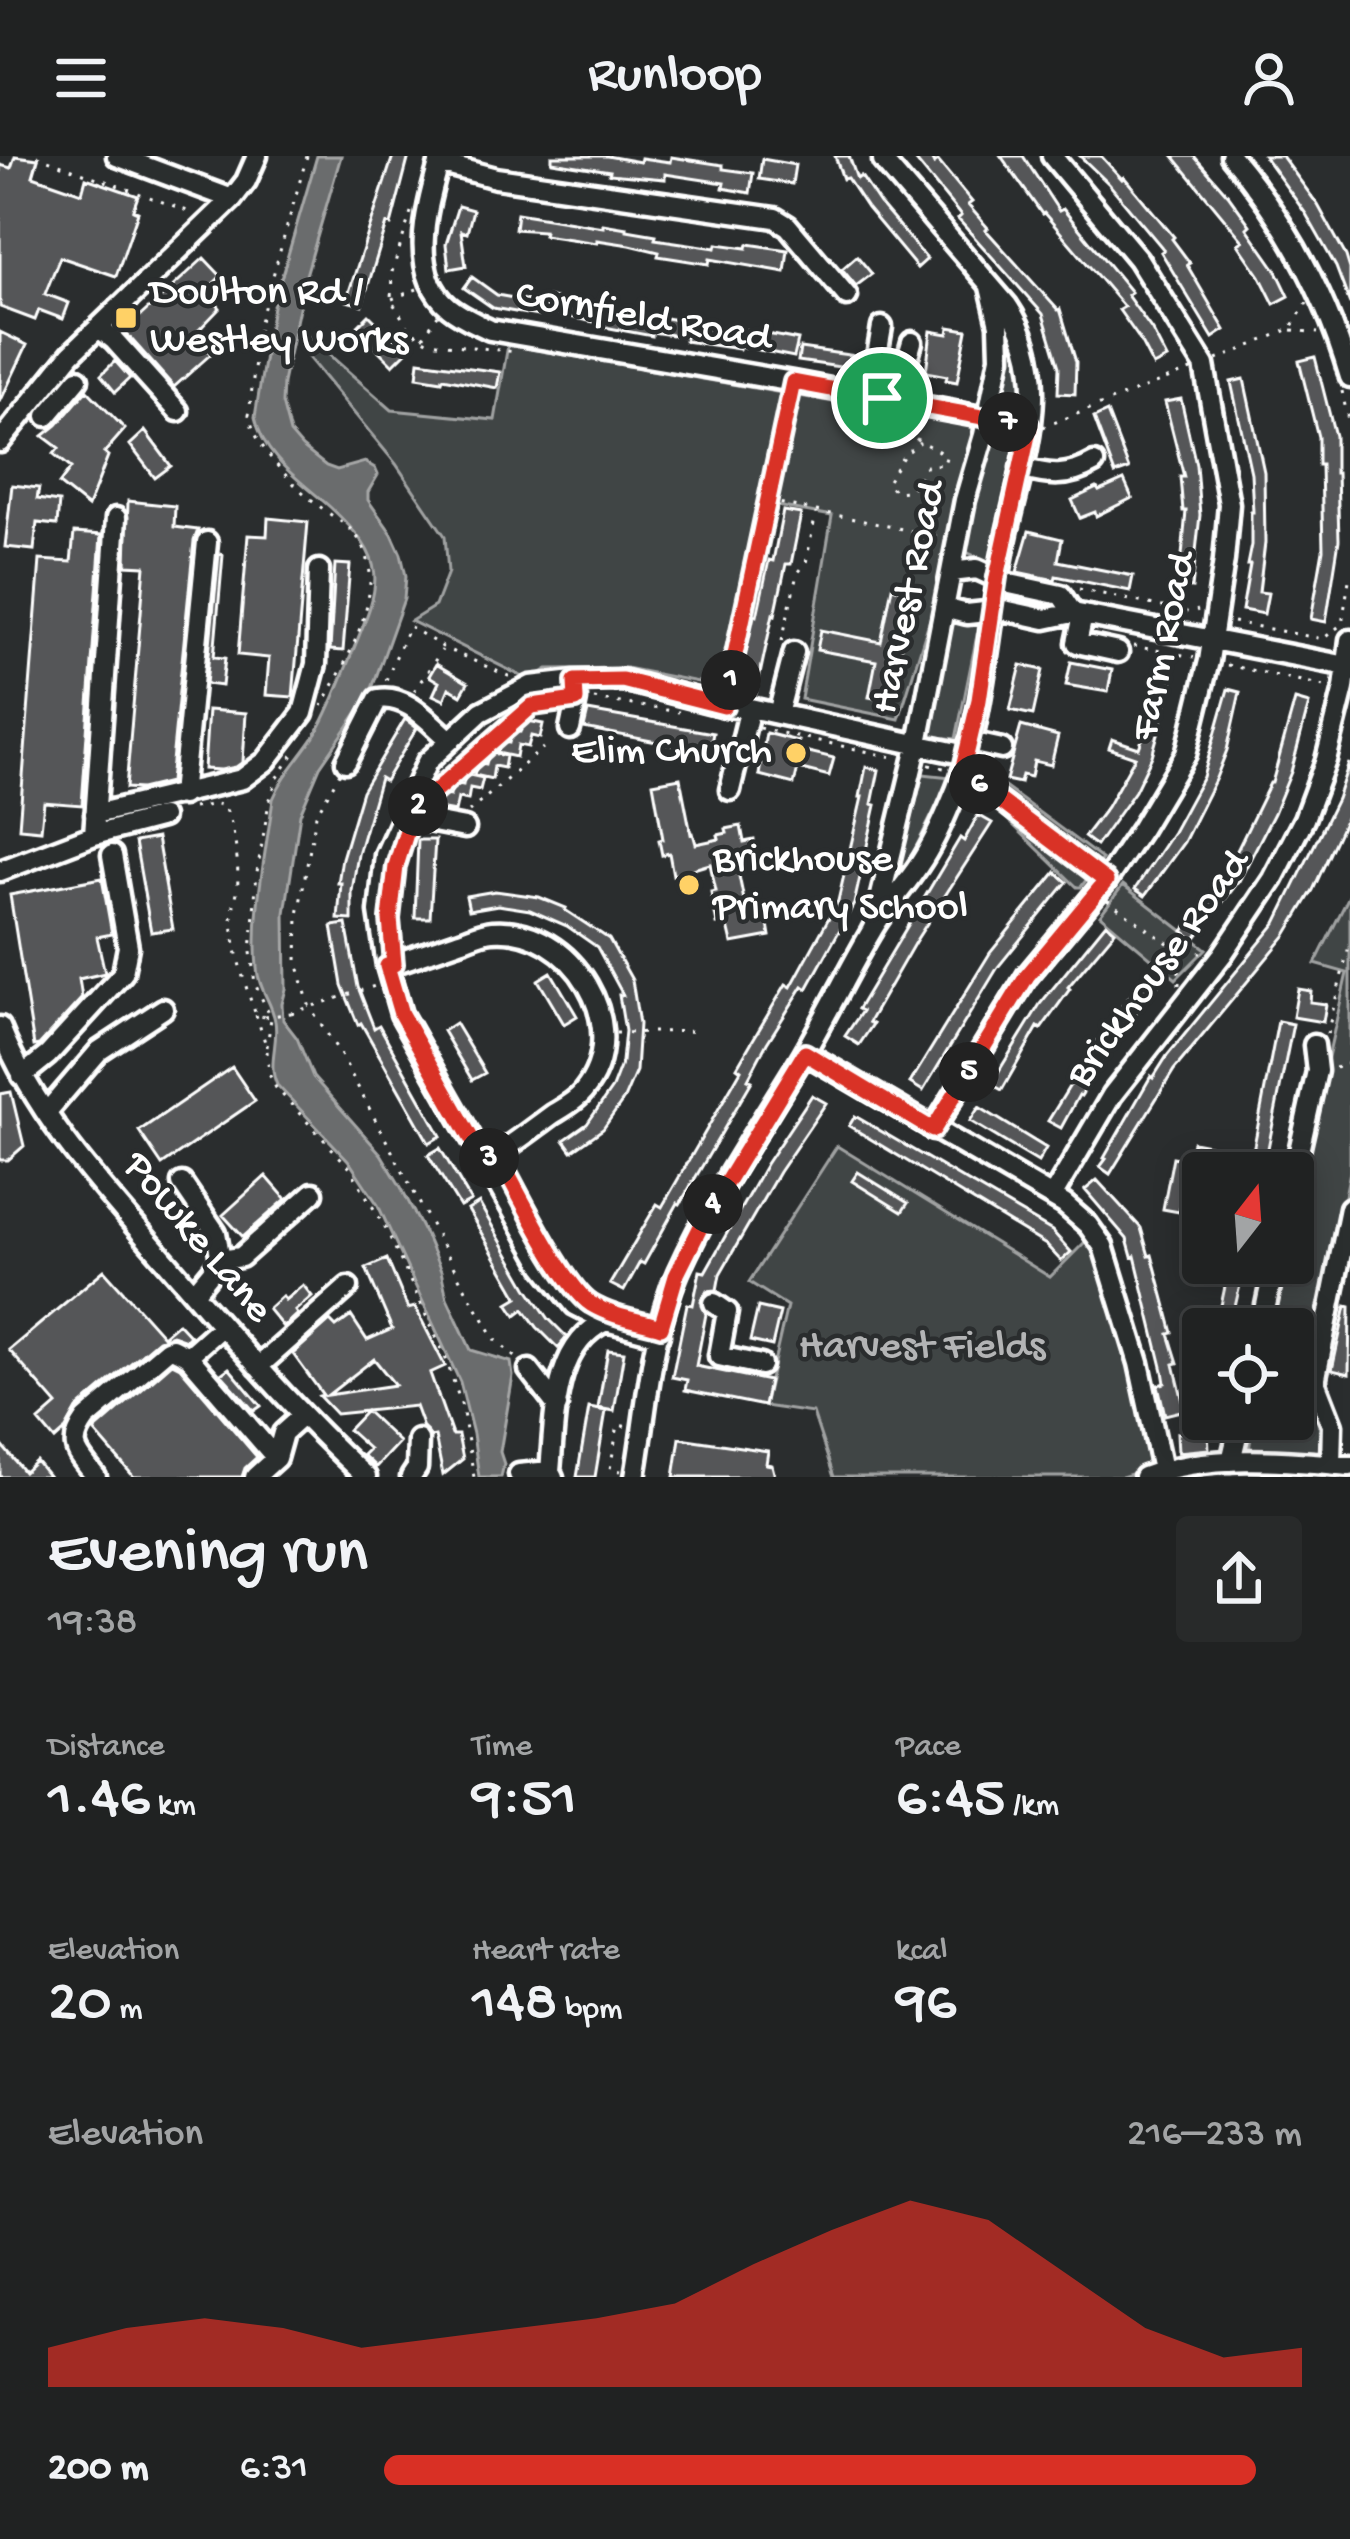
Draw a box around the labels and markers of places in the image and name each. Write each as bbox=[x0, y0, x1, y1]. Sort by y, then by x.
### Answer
place label: Doulton Rd / Westley Works bbox=[147, 270, 410, 367]
marker: Doulton Rd / Westley Works bbox=[113, 305, 139, 331]
pin bbox=[831, 347, 933, 449]
pin: 7 bbox=[978, 392, 1038, 452]
pin: 1 bbox=[701, 650, 761, 710]
place label: Elim Church bbox=[571, 729, 772, 778]
marker: Elim Church bbox=[783, 740, 809, 766]
pin: 6 bbox=[949, 754, 1009, 814]
pin: 2 bbox=[388, 776, 448, 836]
place label: Brickhouse Primary School bbox=[711, 837, 968, 934]
marker: Brickhouse Primary School bbox=[676, 872, 702, 898]
pin: 5 bbox=[939, 1042, 999, 1102]
pin: 3 bbox=[459, 1128, 519, 1188]
pin: 4 bbox=[683, 1174, 743, 1234]

